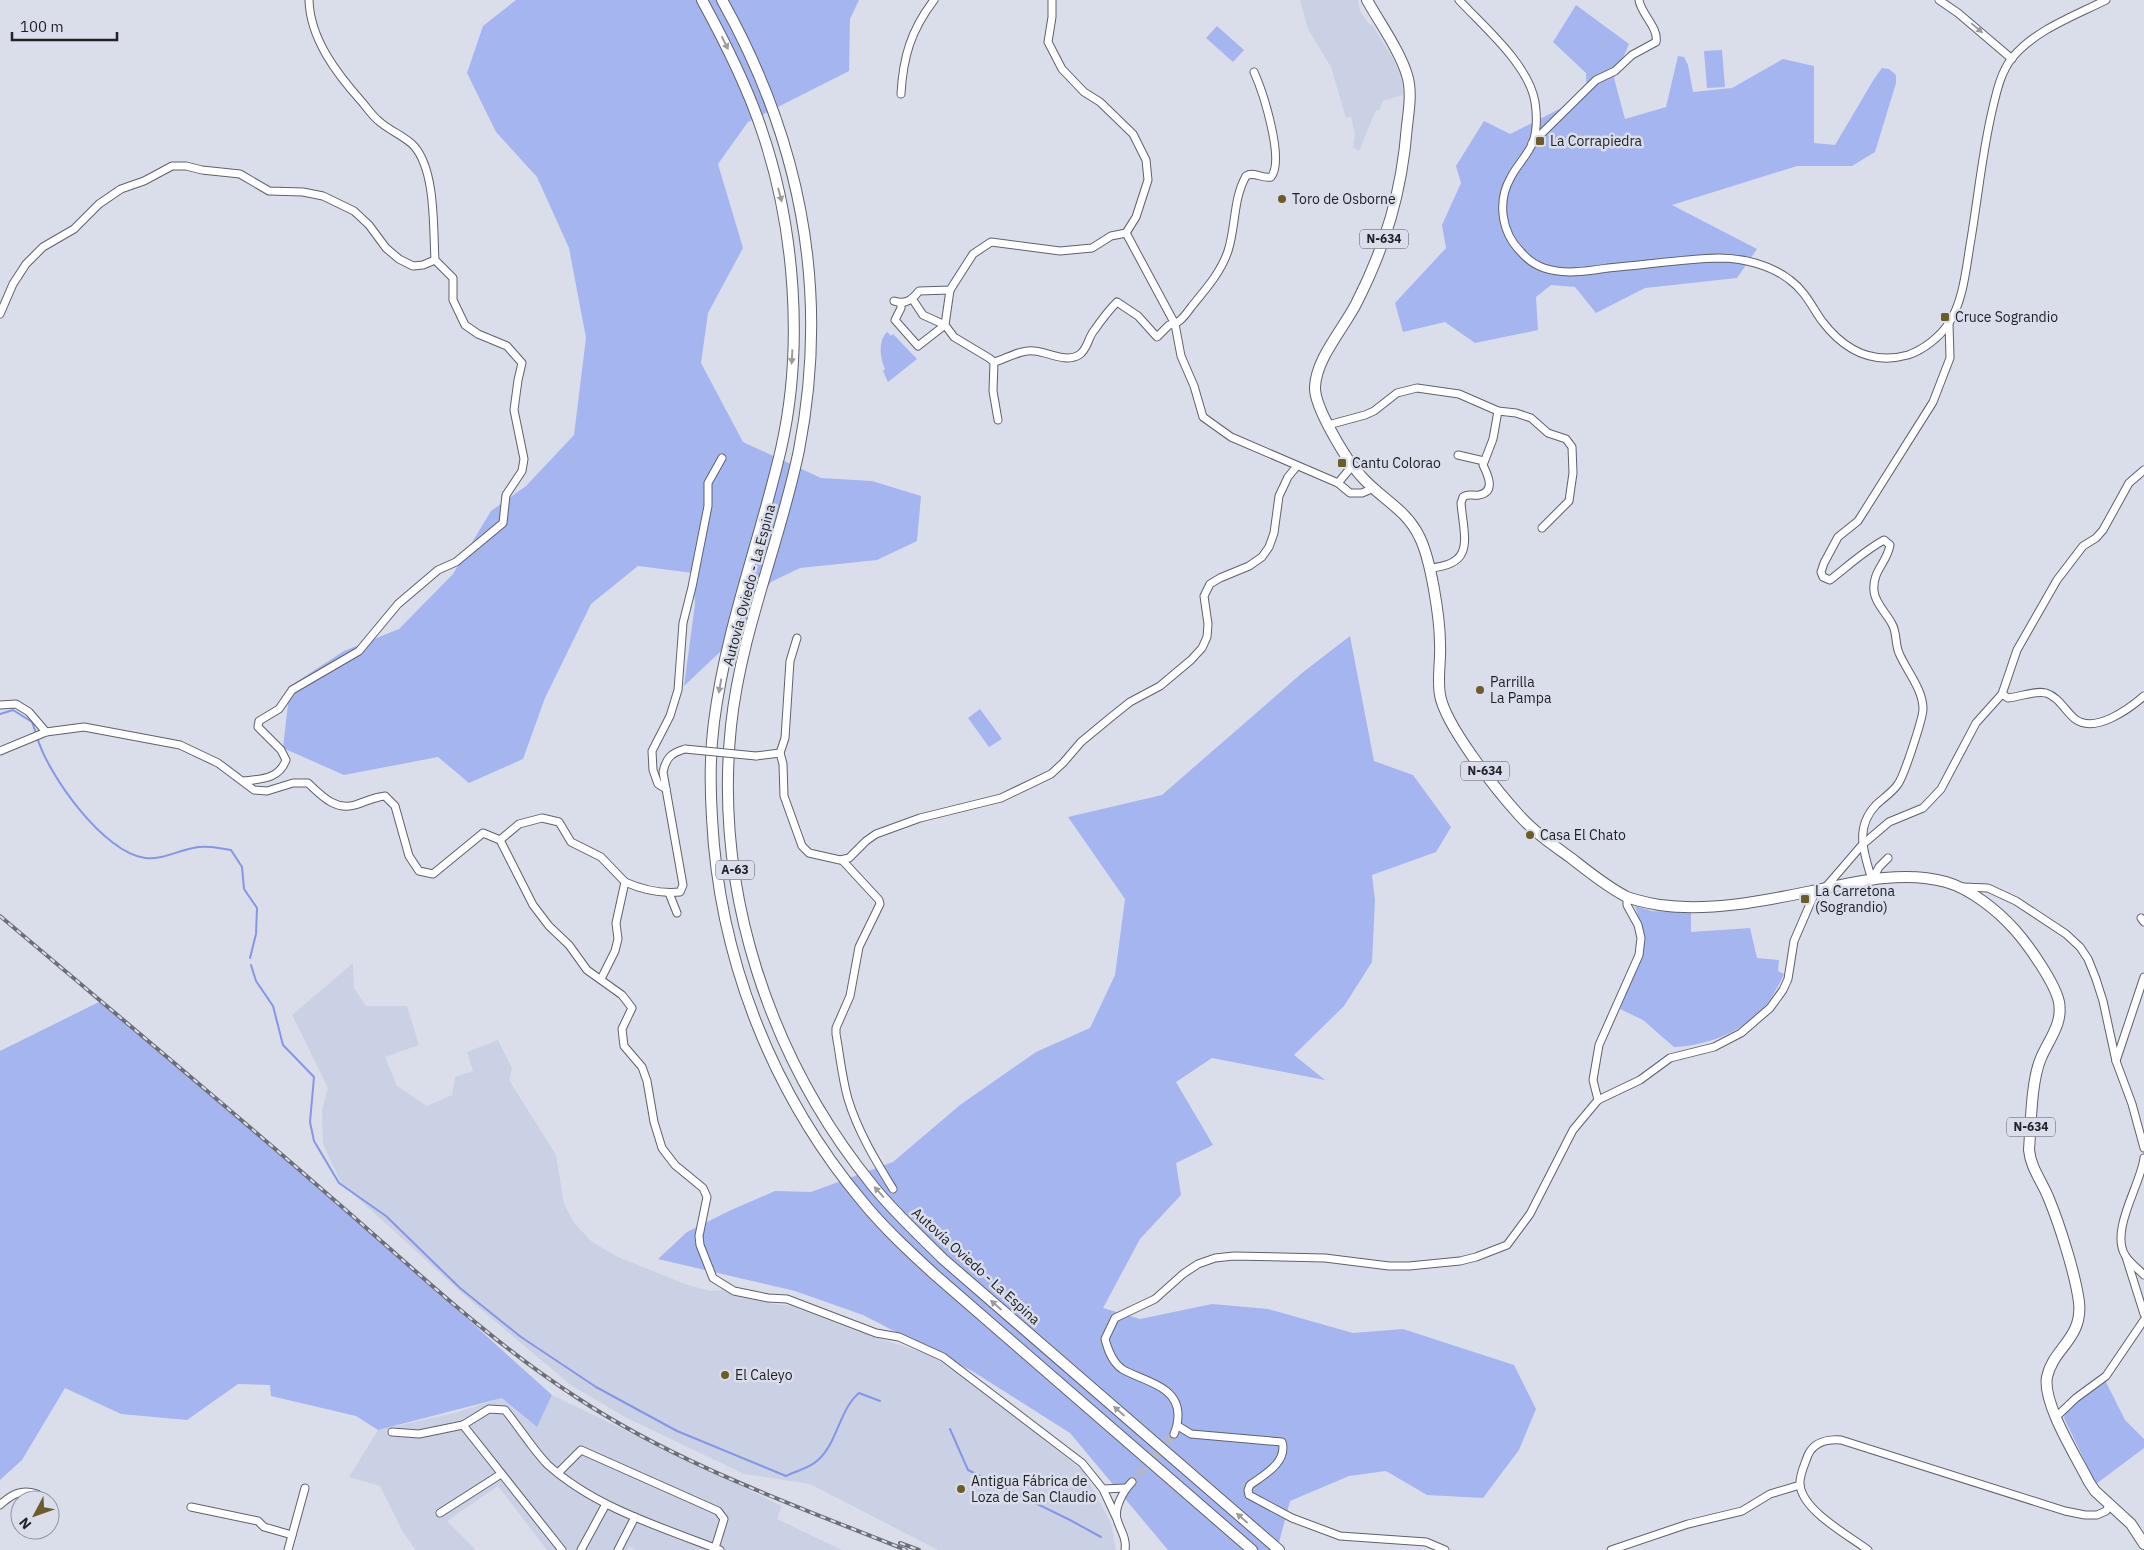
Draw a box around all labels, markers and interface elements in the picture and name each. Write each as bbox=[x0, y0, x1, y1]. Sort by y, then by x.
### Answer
scale bar bbox=[12, 10, 118, 42]
text: 100 m bbox=[20, 17, 64, 36]
one-way arrow bbox=[1970, 22, 1982, 34]
one-way arrow bbox=[721, 36, 729, 50]
place label: La Corrapiedra bbox=[1550, 132, 1643, 150]
marker: La Corrapiedra bbox=[1534, 135, 1546, 147]
one-way arrow bbox=[776, 188, 784, 203]
place label: Toro de Osborne bbox=[1292, 190, 1396, 208]
marker: Toro de Osborne bbox=[1276, 193, 1288, 205]
road number: N-634 bbox=[1360, 230, 1408, 248]
place label: Cruce Sograndio bbox=[1955, 308, 2058, 326]
marker: Cruce Sograndio bbox=[1939, 311, 1951, 323]
one-way arrow bbox=[788, 349, 796, 365]
place label: Cantu Colorao bbox=[1352, 454, 1441, 472]
marker: Cantu Colorao bbox=[1336, 457, 1348, 469]
street label: Autovía Oviedo - La Espina bbox=[719, 502, 779, 668]
place label: Parrilla La Pampa bbox=[1490, 673, 1552, 707]
one-way arrow bbox=[715, 678, 723, 694]
marker: Parrilla La Pampa bbox=[1474, 684, 1486, 696]
road number: N-634 bbox=[1461, 761, 1509, 780]
place label: Casa El Chato bbox=[1540, 826, 1626, 844]
marker: Casa El Chato bbox=[1524, 829, 1536, 841]
road number: A-63 bbox=[716, 860, 754, 880]
place label: La Carretona (Sograndio) bbox=[1815, 882, 1895, 916]
marker: La Carretona (Sograndio) bbox=[1799, 893, 1811, 905]
road number: N-634 bbox=[2007, 1118, 2055, 1136]
one-way arrow bbox=[873, 1187, 885, 1199]
street label: Autovía Oviedo - La Espina bbox=[908, 1204, 1044, 1329]
one-way arrow bbox=[991, 1299, 1003, 1311]
place label: El Caleyo bbox=[735, 1366, 793, 1384]
marker: El Caleyo bbox=[719, 1369, 731, 1381]
one-way arrow bbox=[1113, 1406, 1126, 1417]
place label: Antigua Fábrica de Loza de San Claudio bbox=[971, 1472, 1096, 1506]
marker: Antigua Fábrica de Loza de San Claudio bbox=[955, 1483, 967, 1495]
north arrow bbox=[10, 1490, 60, 1540]
one-way arrow bbox=[1236, 1512, 1248, 1524]
text: N bbox=[15, 1514, 35, 1533]

